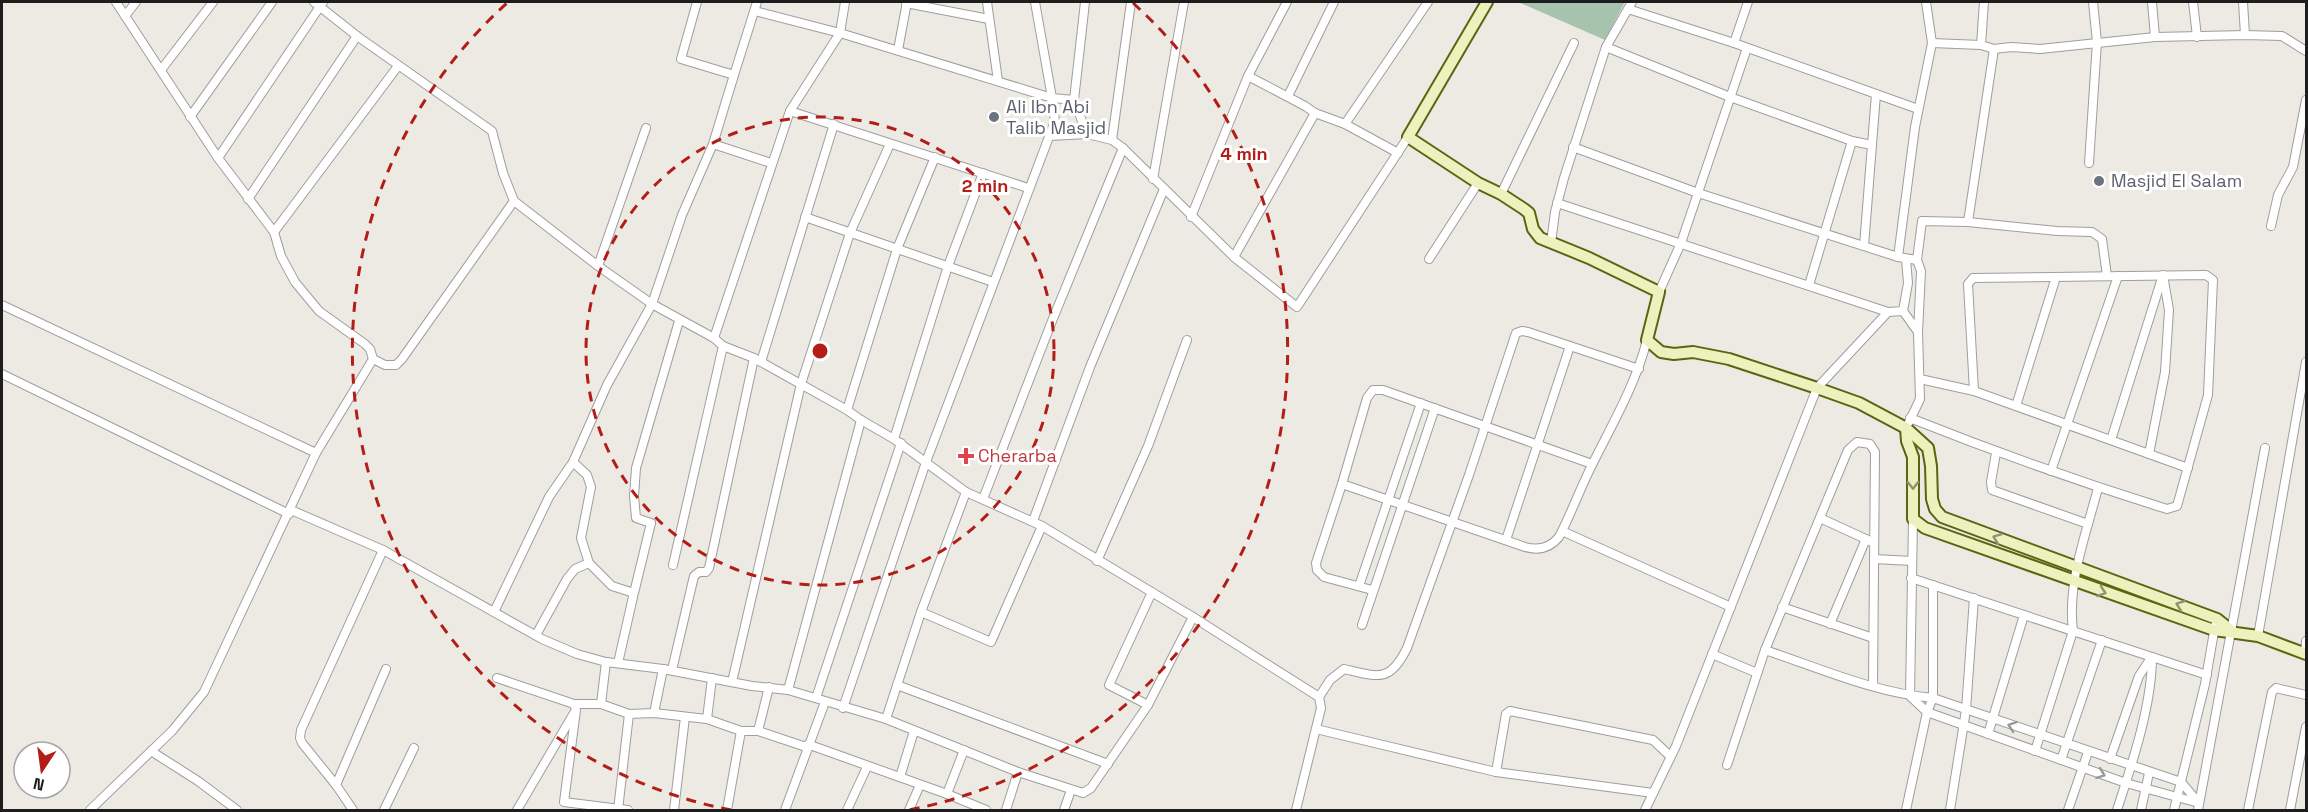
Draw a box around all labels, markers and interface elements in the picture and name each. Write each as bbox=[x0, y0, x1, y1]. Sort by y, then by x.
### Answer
place label: Ali Ibn Abi Talib Masjid bbox=[1006, 95, 1106, 139]
marker: Ali Ibn Abi Talib Masjid bbox=[987, 110, 1001, 124]
text: 4 min bbox=[1220, 142, 1268, 165]
place label: Masjid El Salam bbox=[2111, 169, 2242, 192]
text: 2 min bbox=[962, 174, 1008, 197]
marker: Masjid El Salam bbox=[2092, 174, 2106, 188]
centre of rings bbox=[810, 341, 830, 361]
place label: Cherarba bbox=[978, 444, 1057, 467]
marker: Cherarba bbox=[959, 449, 973, 463]
one-way arrow bbox=[1907, 481, 1919, 490]
one-way arrow bbox=[1992, 532, 2003, 545]
one-way arrow bbox=[2096, 584, 2107, 597]
one-way arrow bbox=[2175, 600, 2186, 613]
one-way arrow bbox=[2008, 720, 2018, 733]
north arrow bbox=[12, 740, 72, 800]
one-way arrow bbox=[2095, 767, 2106, 780]
text: N bbox=[31, 773, 46, 796]

